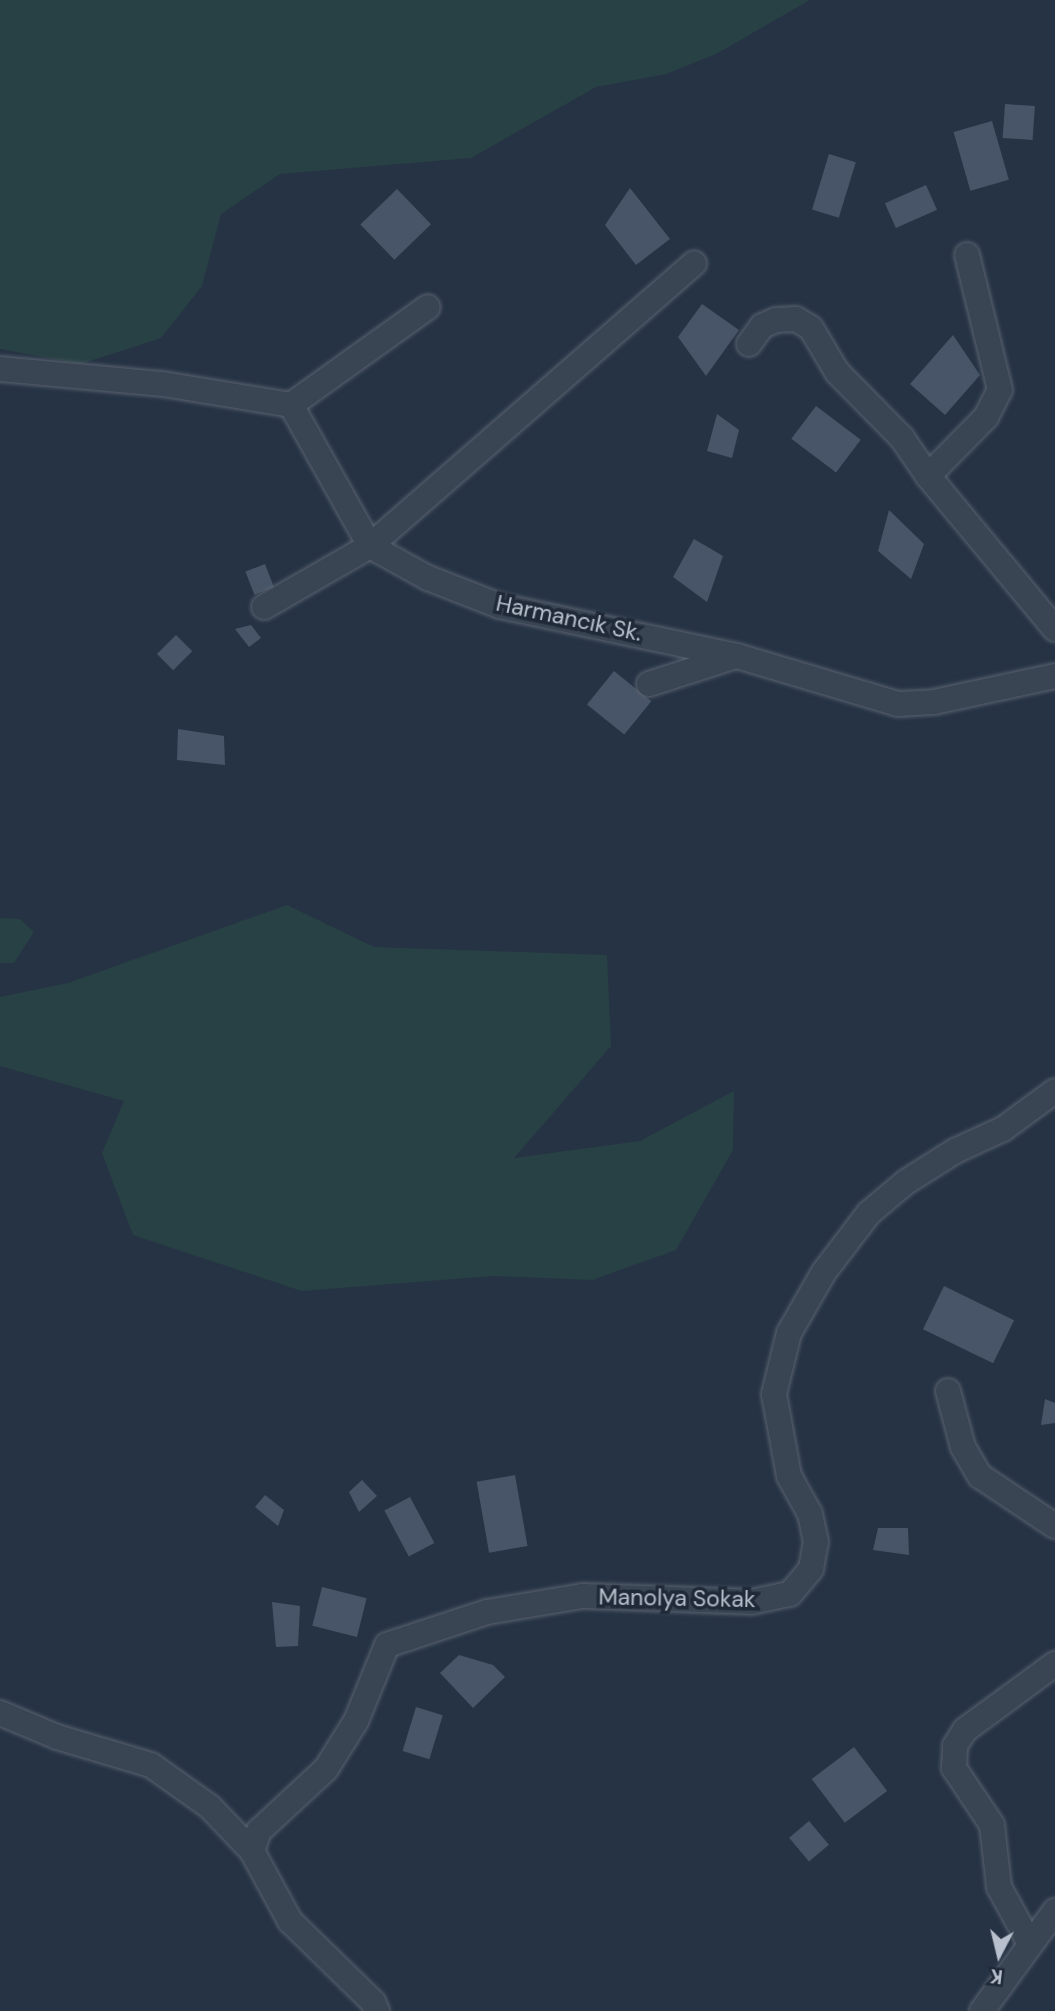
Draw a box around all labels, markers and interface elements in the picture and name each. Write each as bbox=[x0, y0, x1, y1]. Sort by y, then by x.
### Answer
street label: Harmancık Sk. bbox=[494, 589, 644, 647]
street label: Manolya Sokak bbox=[598, 1583, 756, 1613]
north arrow bbox=[964, 1920, 1034, 1990]
text: K bbox=[989, 1963, 1004, 1990]

